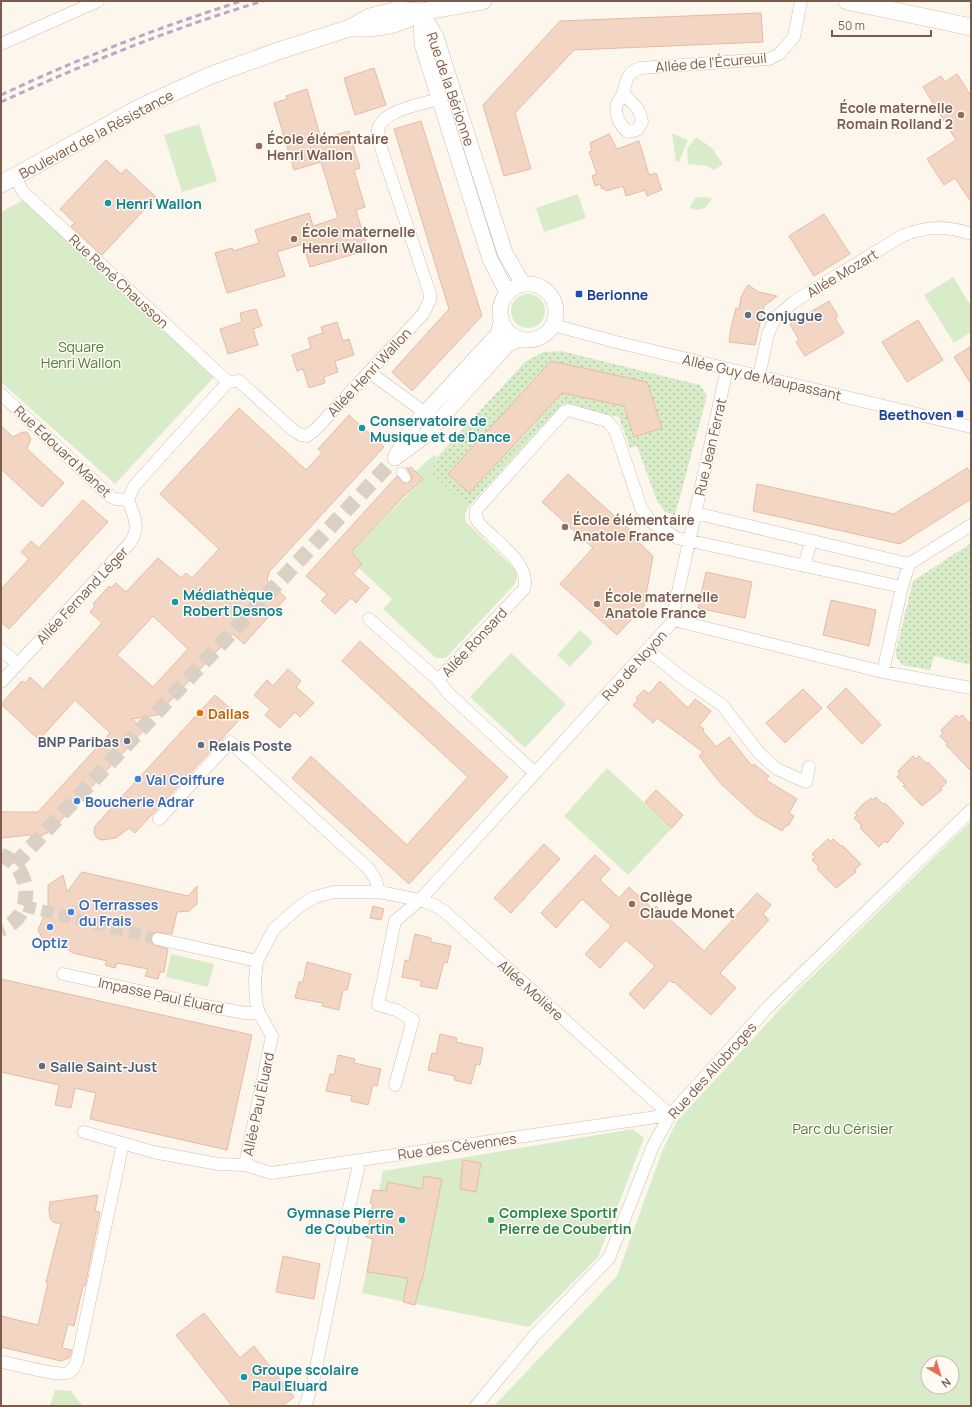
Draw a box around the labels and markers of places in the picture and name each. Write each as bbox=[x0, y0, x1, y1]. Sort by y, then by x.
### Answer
place label: École maternelle Romain Rolland 2 bbox=[837, 98, 953, 133]
marker: École maternelle Romain Rolland 2 bbox=[956, 110, 966, 120]
place label: École élémentaire Henri Wallon bbox=[267, 129, 389, 164]
marker: École élémentaire Henri Wallon bbox=[254, 141, 264, 151]
place label: Henri Wallon bbox=[116, 194, 202, 213]
marker: Henri Wallon bbox=[103, 198, 113, 208]
place label: École maternelle Henri Wallon bbox=[302, 222, 416, 257]
marker: École maternelle Henri Wallon bbox=[289, 234, 299, 244]
place label: Berionne bbox=[587, 285, 648, 304]
marker: Berionne bbox=[574, 289, 584, 299]
place label: Conjugue bbox=[756, 306, 822, 325]
marker: Conjugue bbox=[743, 310, 753, 320]
place label: Beethoven bbox=[879, 405, 952, 424]
marker: Beethoven bbox=[955, 409, 965, 419]
place label: Conservatoire de Musique et de Dance bbox=[370, 411, 511, 446]
marker: Conservatoire de Musique et de Dance bbox=[357, 423, 367, 433]
place label: École élémentaire Anatole France bbox=[573, 510, 695, 545]
marker: École élémentaire Anatole France bbox=[560, 522, 570, 532]
place label: Médiathèque Robert Desnos bbox=[183, 585, 283, 620]
place label: École maternelle Anatole France bbox=[605, 587, 719, 622]
marker: Médiathèque Robert Desnos bbox=[170, 597, 180, 607]
marker: École maternelle Anatole France bbox=[592, 599, 602, 609]
place label: Dallas bbox=[208, 704, 250, 723]
marker: Dallas bbox=[195, 708, 205, 718]
place label: BNP Paribas bbox=[38, 732, 119, 751]
marker: BNP Paribas bbox=[122, 736, 132, 746]
place label: Relais Poste bbox=[209, 736, 292, 755]
marker: Relais Poste bbox=[196, 740, 206, 750]
place label: Val Coiffure bbox=[146, 770, 225, 789]
marker: Val Coiffure bbox=[133, 774, 143, 784]
place label: Boucherie Adrar bbox=[85, 792, 195, 811]
marker: Boucherie Adrar bbox=[72, 796, 82, 806]
place label: Collège Claude Monet bbox=[640, 887, 735, 922]
place label: O Terrasses du Frais bbox=[79, 895, 159, 930]
marker: Collège Claude Monet bbox=[627, 899, 637, 909]
marker: O Terrasses du Frais bbox=[66, 907, 76, 917]
marker: Optiz bbox=[45, 922, 55, 932]
place label: Optiz bbox=[32, 933, 68, 952]
place label: Salle Saint-Just bbox=[50, 1057, 157, 1076]
marker: Salle Saint-Just bbox=[37, 1061, 47, 1071]
place label: Gymnase Pierre de Coubertin bbox=[287, 1203, 394, 1238]
place label: Complexe Sportif Pierre de Coubertin bbox=[499, 1203, 632, 1238]
marker: Gymnase Pierre de Coubertin bbox=[397, 1215, 407, 1225]
marker: Complexe Sportif Pierre de Coubertin bbox=[486, 1215, 496, 1225]
place label: Groupe scolaire Paul Eluard bbox=[252, 1360, 359, 1395]
marker: Groupe scolaire Paul Eluard bbox=[239, 1372, 249, 1382]

